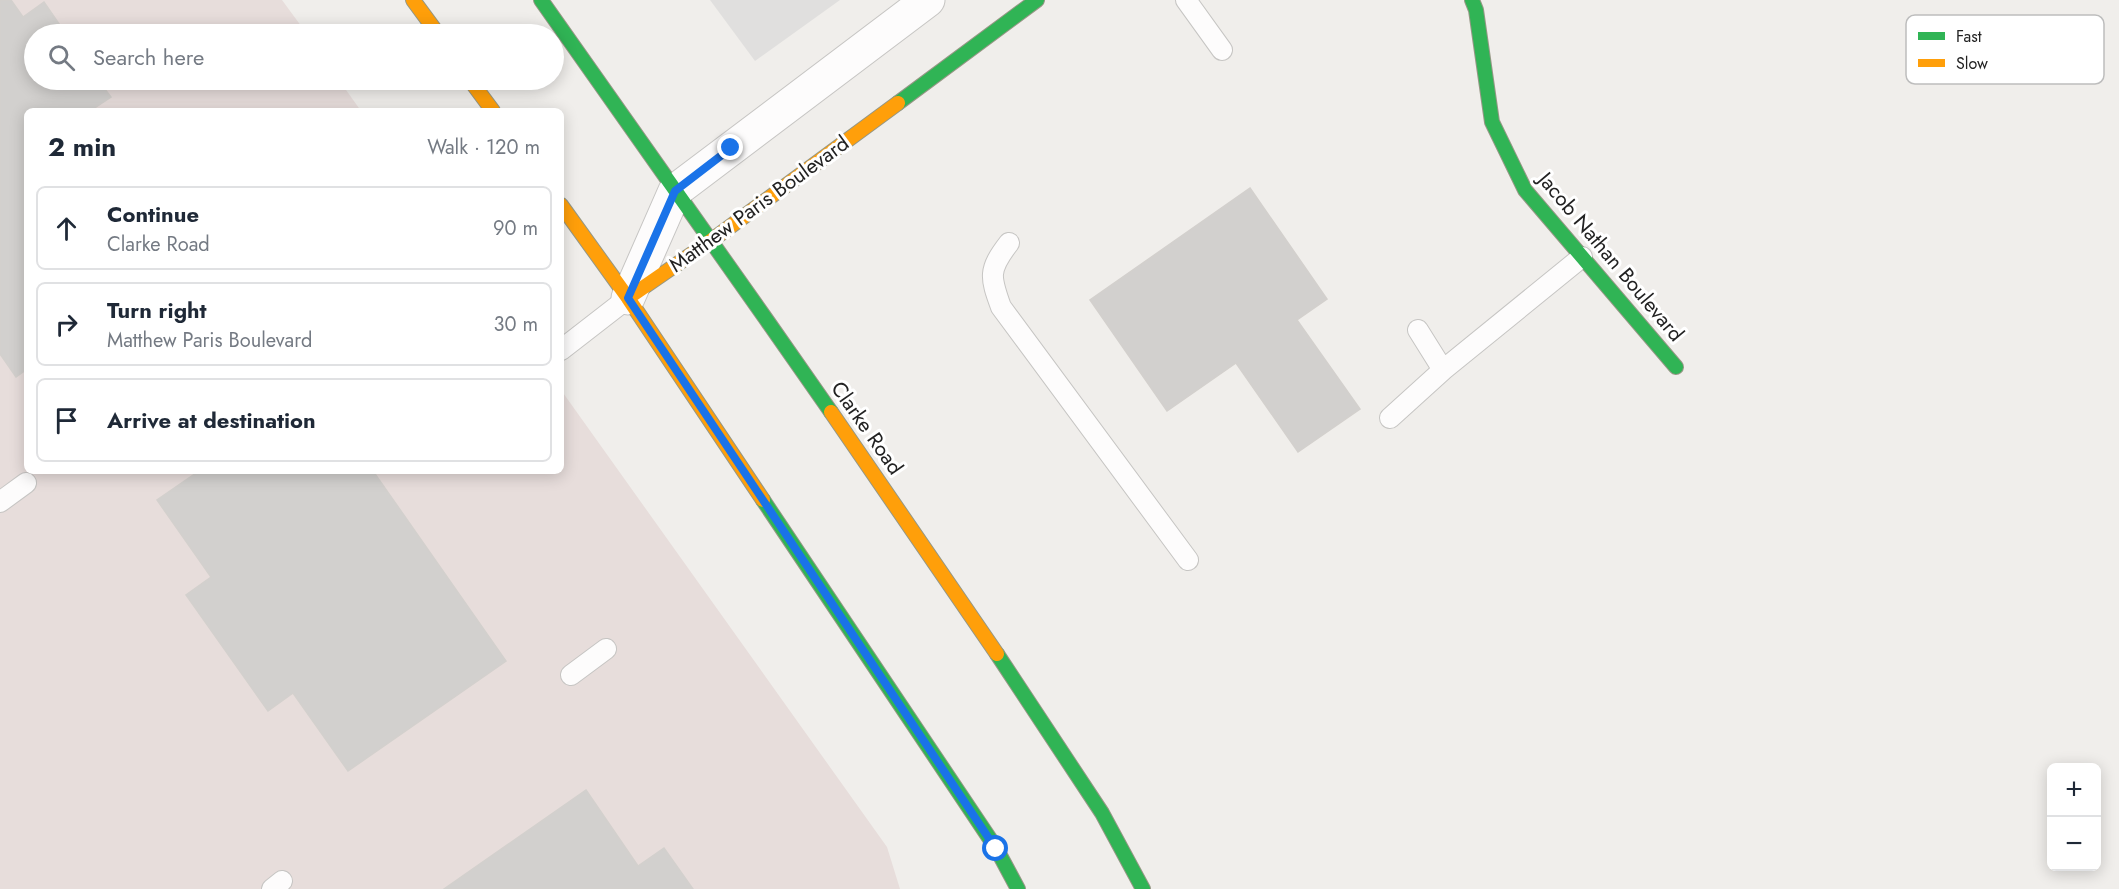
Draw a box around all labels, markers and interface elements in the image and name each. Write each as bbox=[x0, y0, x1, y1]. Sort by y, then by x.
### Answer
legend bbox=[1906, 15, 2104, 84]
search box bbox=[24, 24, 564, 90]
text: Fast bbox=[1956, 25, 1982, 48]
icon: search bbox=[45, 41, 78, 74]
text: Search here bbox=[93, 41, 204, 73]
text: Slow bbox=[1956, 52, 1988, 75]
text: 2 min bbox=[48, 128, 116, 166]
street label: Matthew Paris Boulevard bbox=[663, 128, 855, 280]
text: Walk · 120 m bbox=[427, 133, 540, 162]
route end bbox=[717, 134, 743, 160]
street label: Jacob Nathan Boulevard bbox=[1529, 164, 1691, 348]
text: Continue bbox=[107, 198, 199, 230]
icon: ahead bbox=[50, 212, 83, 245]
text: 90 m bbox=[493, 214, 538, 243]
text: Clarke Road bbox=[107, 230, 210, 259]
text: Turn right bbox=[107, 294, 207, 326]
icon: right bbox=[50, 308, 83, 341]
text: 30 m bbox=[493, 310, 538, 339]
text: Matthew Paris Boulevard bbox=[107, 326, 312, 355]
street label: Clarke Road bbox=[824, 375, 910, 481]
icon: arrive bbox=[50, 404, 83, 437]
text: Arrive at destination bbox=[107, 404, 316, 436]
map controls bbox=[2047, 763, 2101, 871]
button: + bbox=[2047, 763, 2101, 817]
button: − bbox=[2047, 817, 2101, 871]
route start bbox=[982, 835, 1008, 861]

